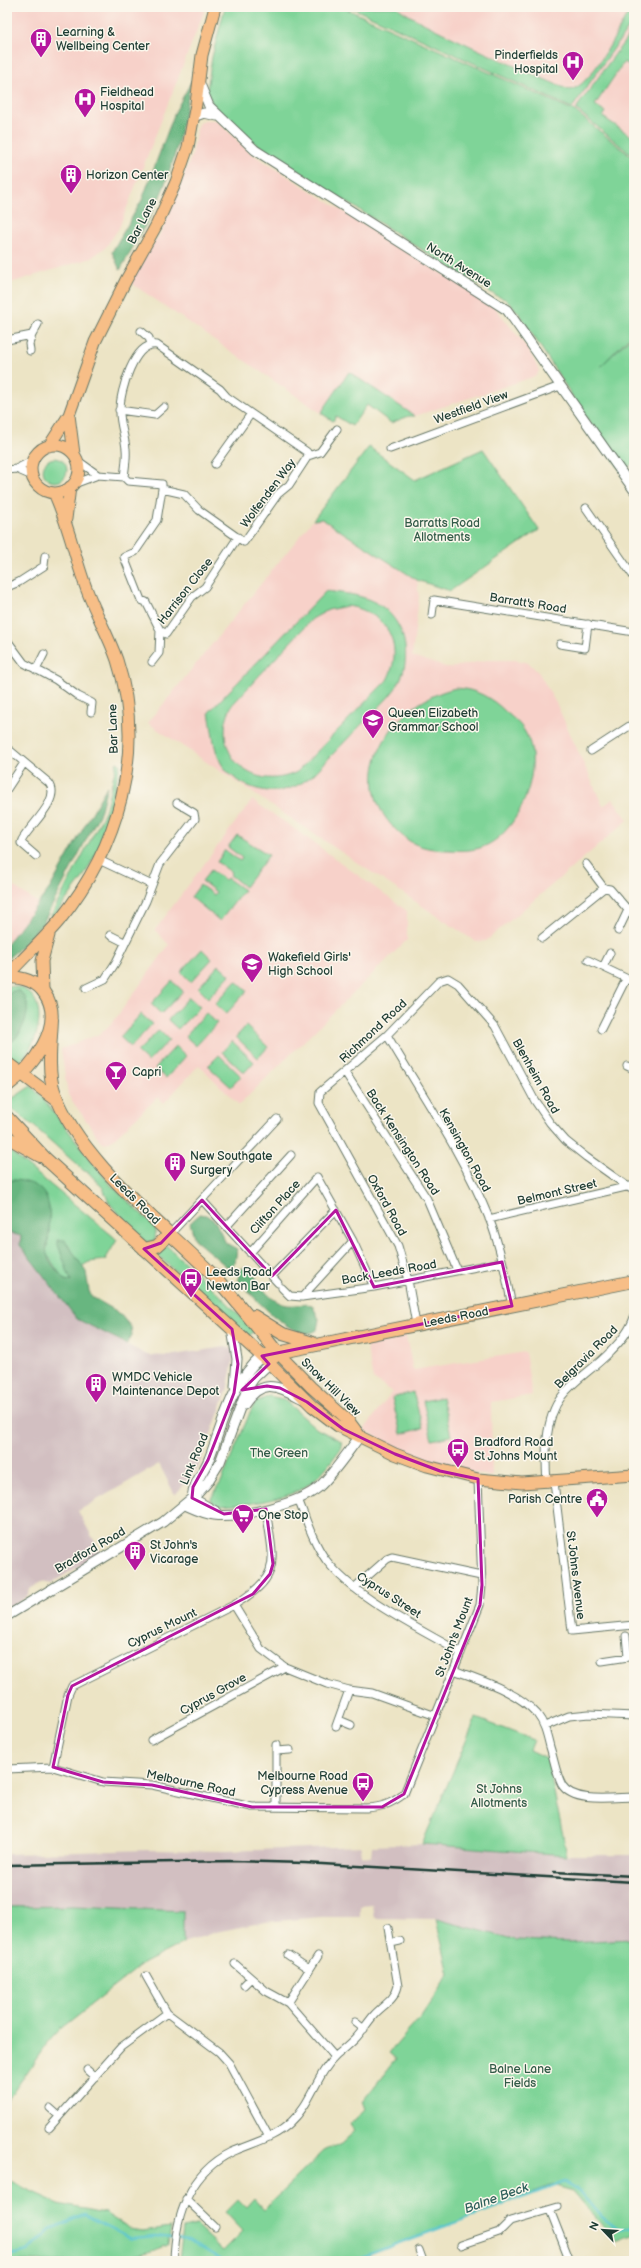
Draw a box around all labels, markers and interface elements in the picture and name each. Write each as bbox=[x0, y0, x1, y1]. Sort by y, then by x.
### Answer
place label: Learning & Wellbeing Center bbox=[56, 25, 150, 54]
building icon: Learning & Wellbeing Center bbox=[28, 26, 54, 59]
place label: Pinderfields Hospital bbox=[494, 48, 558, 77]
hospital icon: Pinderfields Hospital bbox=[560, 49, 586, 82]
place label: Fieldhead Hospital bbox=[100, 85, 154, 114]
hospital icon: Fieldhead Hospital bbox=[72, 86, 98, 119]
building icon: Horizon Center bbox=[58, 162, 84, 195]
place label: Horizon Center bbox=[86, 168, 169, 183]
street label: Bar Lane bbox=[124, 196, 160, 247]
street label: North Avenue bbox=[423, 239, 494, 291]
street label: Westfield View bbox=[432, 387, 510, 428]
street label: Wolfenden Way bbox=[237, 455, 300, 531]
park label: Barratts Road Allotments bbox=[404, 516, 480, 545]
street label: Harrison Close bbox=[155, 555, 216, 628]
street label: Barratt's Road bbox=[488, 590, 568, 617]
street label: Bar Lane bbox=[105, 704, 122, 754]
place label: Queen Elizabeth Grammar School bbox=[388, 706, 479, 735]
school or university icon: Queen Elizabeth Grammar School bbox=[360, 707, 386, 740]
place label: Wakefield Girls' High School bbox=[268, 950, 351, 979]
school or university icon: Wakefield Girls' High School bbox=[239, 951, 265, 984]
street label: Richmond Road bbox=[336, 996, 410, 1067]
street label: Blenheim Road bbox=[509, 1036, 562, 1116]
bar icon: Capri bbox=[103, 1059, 129, 1092]
place label: Capri bbox=[132, 1065, 162, 1080]
street label: Back Kensington Road bbox=[363, 1086, 443, 1198]
street label: Kensington Road bbox=[435, 1106, 494, 1195]
place label: New Southgate Surgery bbox=[190, 1149, 272, 1178]
building icon: New Southgate Surgery bbox=[162, 1150, 188, 1183]
street label: Leeds Road bbox=[106, 1171, 163, 1228]
street label: Oxford Road bbox=[364, 1172, 410, 1239]
street label: Belmont Street bbox=[516, 1176, 599, 1209]
street label: Clifton Place bbox=[247, 1177, 304, 1238]
street label: Back Leeds Road bbox=[340, 1257, 438, 1288]
place label: Leeds Road Newton Bar bbox=[206, 1265, 272, 1294]
bus stop icon: Leeds Road Newton Bar bbox=[178, 1266, 204, 1299]
street label: Leeds Road bbox=[422, 1304, 490, 1331]
street label: Belgravia Road bbox=[552, 1322, 621, 1392]
street label: Snow Hill View bbox=[298, 1355, 364, 1420]
place label: WMDC Vehicle Maintenance Depot bbox=[112, 1370, 220, 1399]
building icon: WMDC Vehicle Maintenance Depot bbox=[83, 1371, 109, 1404]
street label: Link Road bbox=[177, 1431, 212, 1487]
place label: Bradford Road St Johns Mount bbox=[474, 1435, 557, 1464]
bus stop icon: Bradford Road St Johns Mount bbox=[445, 1436, 471, 1469]
park label: The Green bbox=[250, 1446, 308, 1461]
public building icon: Parish Centre bbox=[584, 1486, 610, 1519]
place label: Parish Centre bbox=[508, 1492, 582, 1507]
supermarket icon: One Stop bbox=[230, 1502, 256, 1535]
place label: One Stop bbox=[258, 1508, 308, 1523]
street label: Bradford Road bbox=[52, 1524, 128, 1577]
street label: St Johns Avenue bbox=[563, 1530, 588, 1620]
place label: St John's Vicarage bbox=[150, 1538, 198, 1567]
building icon: St John's Vicarage bbox=[122, 1539, 148, 1572]
street label: Cyprus Street bbox=[354, 1569, 424, 1622]
street label: St John's Mount bbox=[432, 1595, 477, 1679]
street label: Cyprus Mount bbox=[125, 1605, 200, 1652]
street label: Cyprus Grove bbox=[177, 1670, 249, 1719]
street label: Melbourne Road bbox=[145, 1767, 237, 1800]
place label: Melbourne Road Cypress Avenue bbox=[257, 1769, 348, 1798]
bus stop icon: Melbourne Road Cypress Avenue bbox=[350, 1770, 376, 1803]
park label: St Johns Allotments bbox=[471, 1782, 527, 1811]
park label: Balne Lane Fields bbox=[489, 2062, 551, 2091]
water label: Balne Beck bbox=[462, 2179, 531, 2217]
north arrow bbox=[583, 2210, 623, 2250]
text: N bbox=[587, 2219, 602, 2232]

